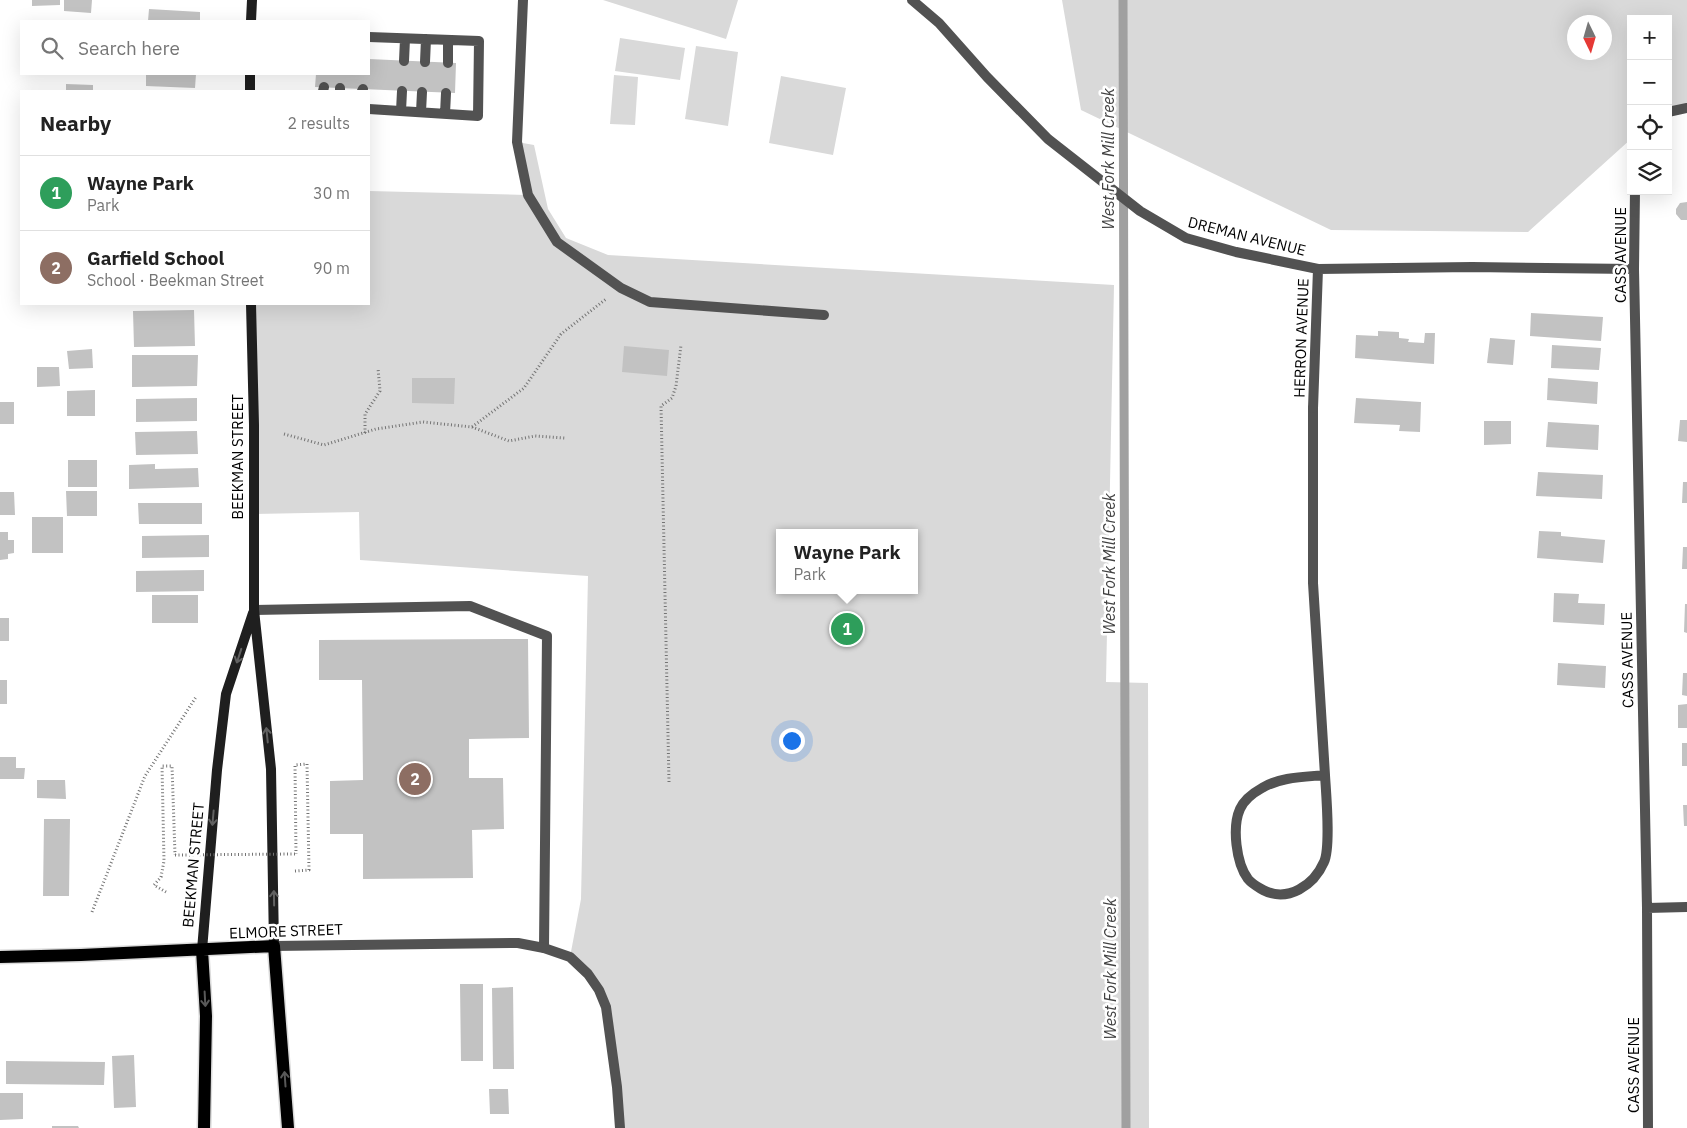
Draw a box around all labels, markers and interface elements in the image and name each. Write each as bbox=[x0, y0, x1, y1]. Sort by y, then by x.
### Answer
north arrow bbox=[1567, 15, 1612, 60]
map controls bbox=[1627, 15, 1672, 195]
button: + bbox=[1627, 15, 1672, 60]
search box bbox=[20, 20, 370, 75]
icon: search bbox=[38, 34, 66, 62]
text: Search here bbox=[78, 36, 180, 60]
button: − bbox=[1627, 60, 1672, 105]
water label: West Fork Mill Creek bbox=[1098, 87, 1118, 230]
button: locate bbox=[1627, 105, 1672, 150]
text: Nearby bbox=[40, 109, 111, 137]
text: 2 results bbox=[287, 113, 350, 133]
button: layers bbox=[1627, 150, 1672, 195]
text: Wayne Park bbox=[87, 171, 194, 195]
text: 1 bbox=[51, 183, 61, 203]
text: 30 m bbox=[313, 183, 350, 203]
text: Park bbox=[87, 195, 119, 215]
street label: CASS AVENUE bbox=[1611, 207, 1630, 303]
street label: DREMAN AVENUE bbox=[1186, 212, 1308, 260]
text: Garfield School bbox=[87, 246, 224, 270]
text: 2 bbox=[51, 258, 61, 278]
text: 90 m bbox=[313, 258, 350, 278]
text: School · Beekman Street bbox=[87, 270, 264, 290]
street label: HERRON AVENUE bbox=[1289, 278, 1313, 398]
street label: BEEKMAN STREET bbox=[228, 394, 247, 520]
water label: West Fork Mill Creek bbox=[1099, 492, 1119, 635]
popup bbox=[776, 529, 918, 594]
text: Wayne Park bbox=[794, 540, 900, 564]
text: Park bbox=[794, 564, 826, 584]
pin: 1 bbox=[831, 610, 863, 648]
street label: CASS AVENUE bbox=[1617, 612, 1637, 708]
one-way arrow bbox=[233, 648, 243, 664]
one-way arrow bbox=[262, 728, 272, 744]
your location bbox=[779, 728, 805, 754]
pin: 2 bbox=[399, 760, 431, 798]
street label: BEEKMAN STREET bbox=[178, 801, 208, 928]
one-way arrow bbox=[208, 810, 217, 826]
one-way arrow bbox=[269, 890, 279, 906]
water label: West Fork Mill Creek bbox=[1100, 897, 1120, 1040]
street label: ELMORE STREET bbox=[229, 920, 344, 942]
one-way arrow bbox=[201, 990, 210, 1006]
street label: CASS AVENUE bbox=[1624, 1017, 1643, 1113]
one-way arrow bbox=[280, 1072, 289, 1088]

